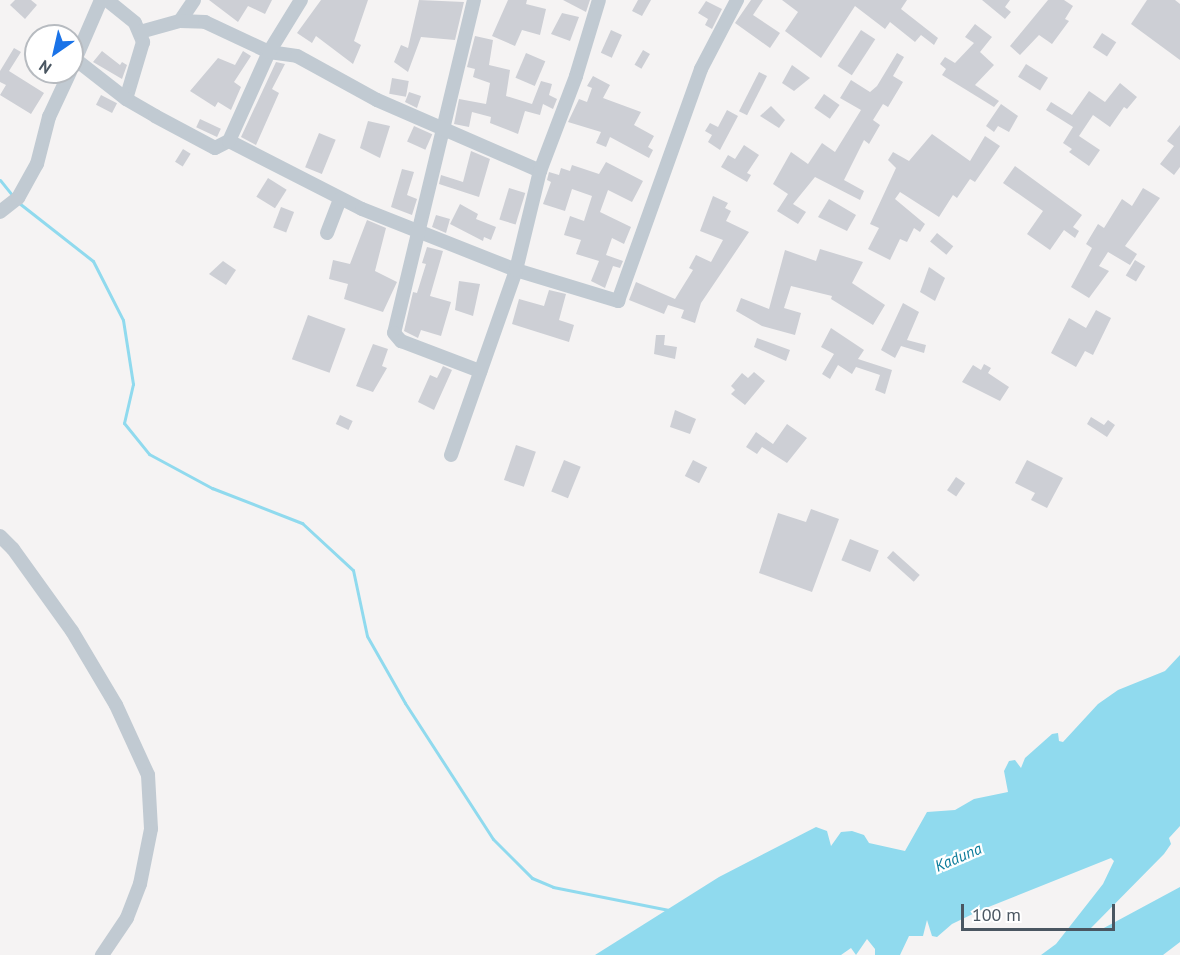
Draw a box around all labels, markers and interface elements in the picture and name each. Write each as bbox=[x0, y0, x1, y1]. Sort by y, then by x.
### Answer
north arrow bbox=[24, 24, 84, 84]
text: N bbox=[35, 56, 55, 78]
water label: Kaduna bbox=[932, 839, 984, 875]
scale bar bbox=[964, 892, 1118, 930]
text: 100 m bbox=[972, 903, 1021, 926]

